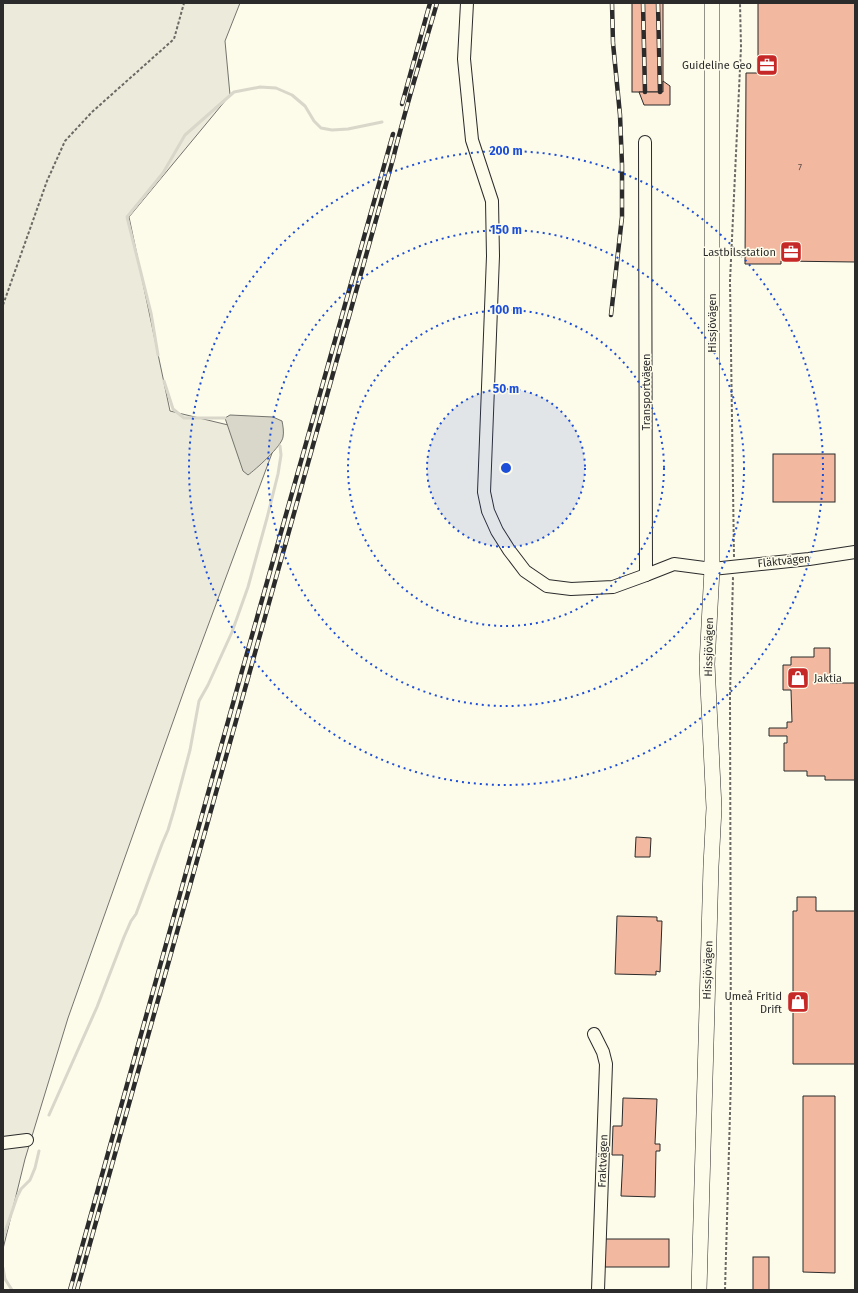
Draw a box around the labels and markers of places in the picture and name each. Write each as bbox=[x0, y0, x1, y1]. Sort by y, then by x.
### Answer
office icon: Guideline Geo bbox=[754, 52, 780, 78]
place label: Guideline Geo bbox=[682, 59, 752, 72]
office icon: Lastbilsstation bbox=[778, 239, 804, 265]
place label: Lastbilsstation bbox=[703, 246, 776, 259]
centre of rings bbox=[499, 461, 513, 475]
shop icon: Jaktia bbox=[785, 665, 811, 691]
place label: Jaktia bbox=[814, 672, 842, 685]
shop icon: Umeå Fritid Drift bbox=[785, 989, 811, 1015]
place label: Umeå Fritid Drift bbox=[724, 990, 782, 1016]

